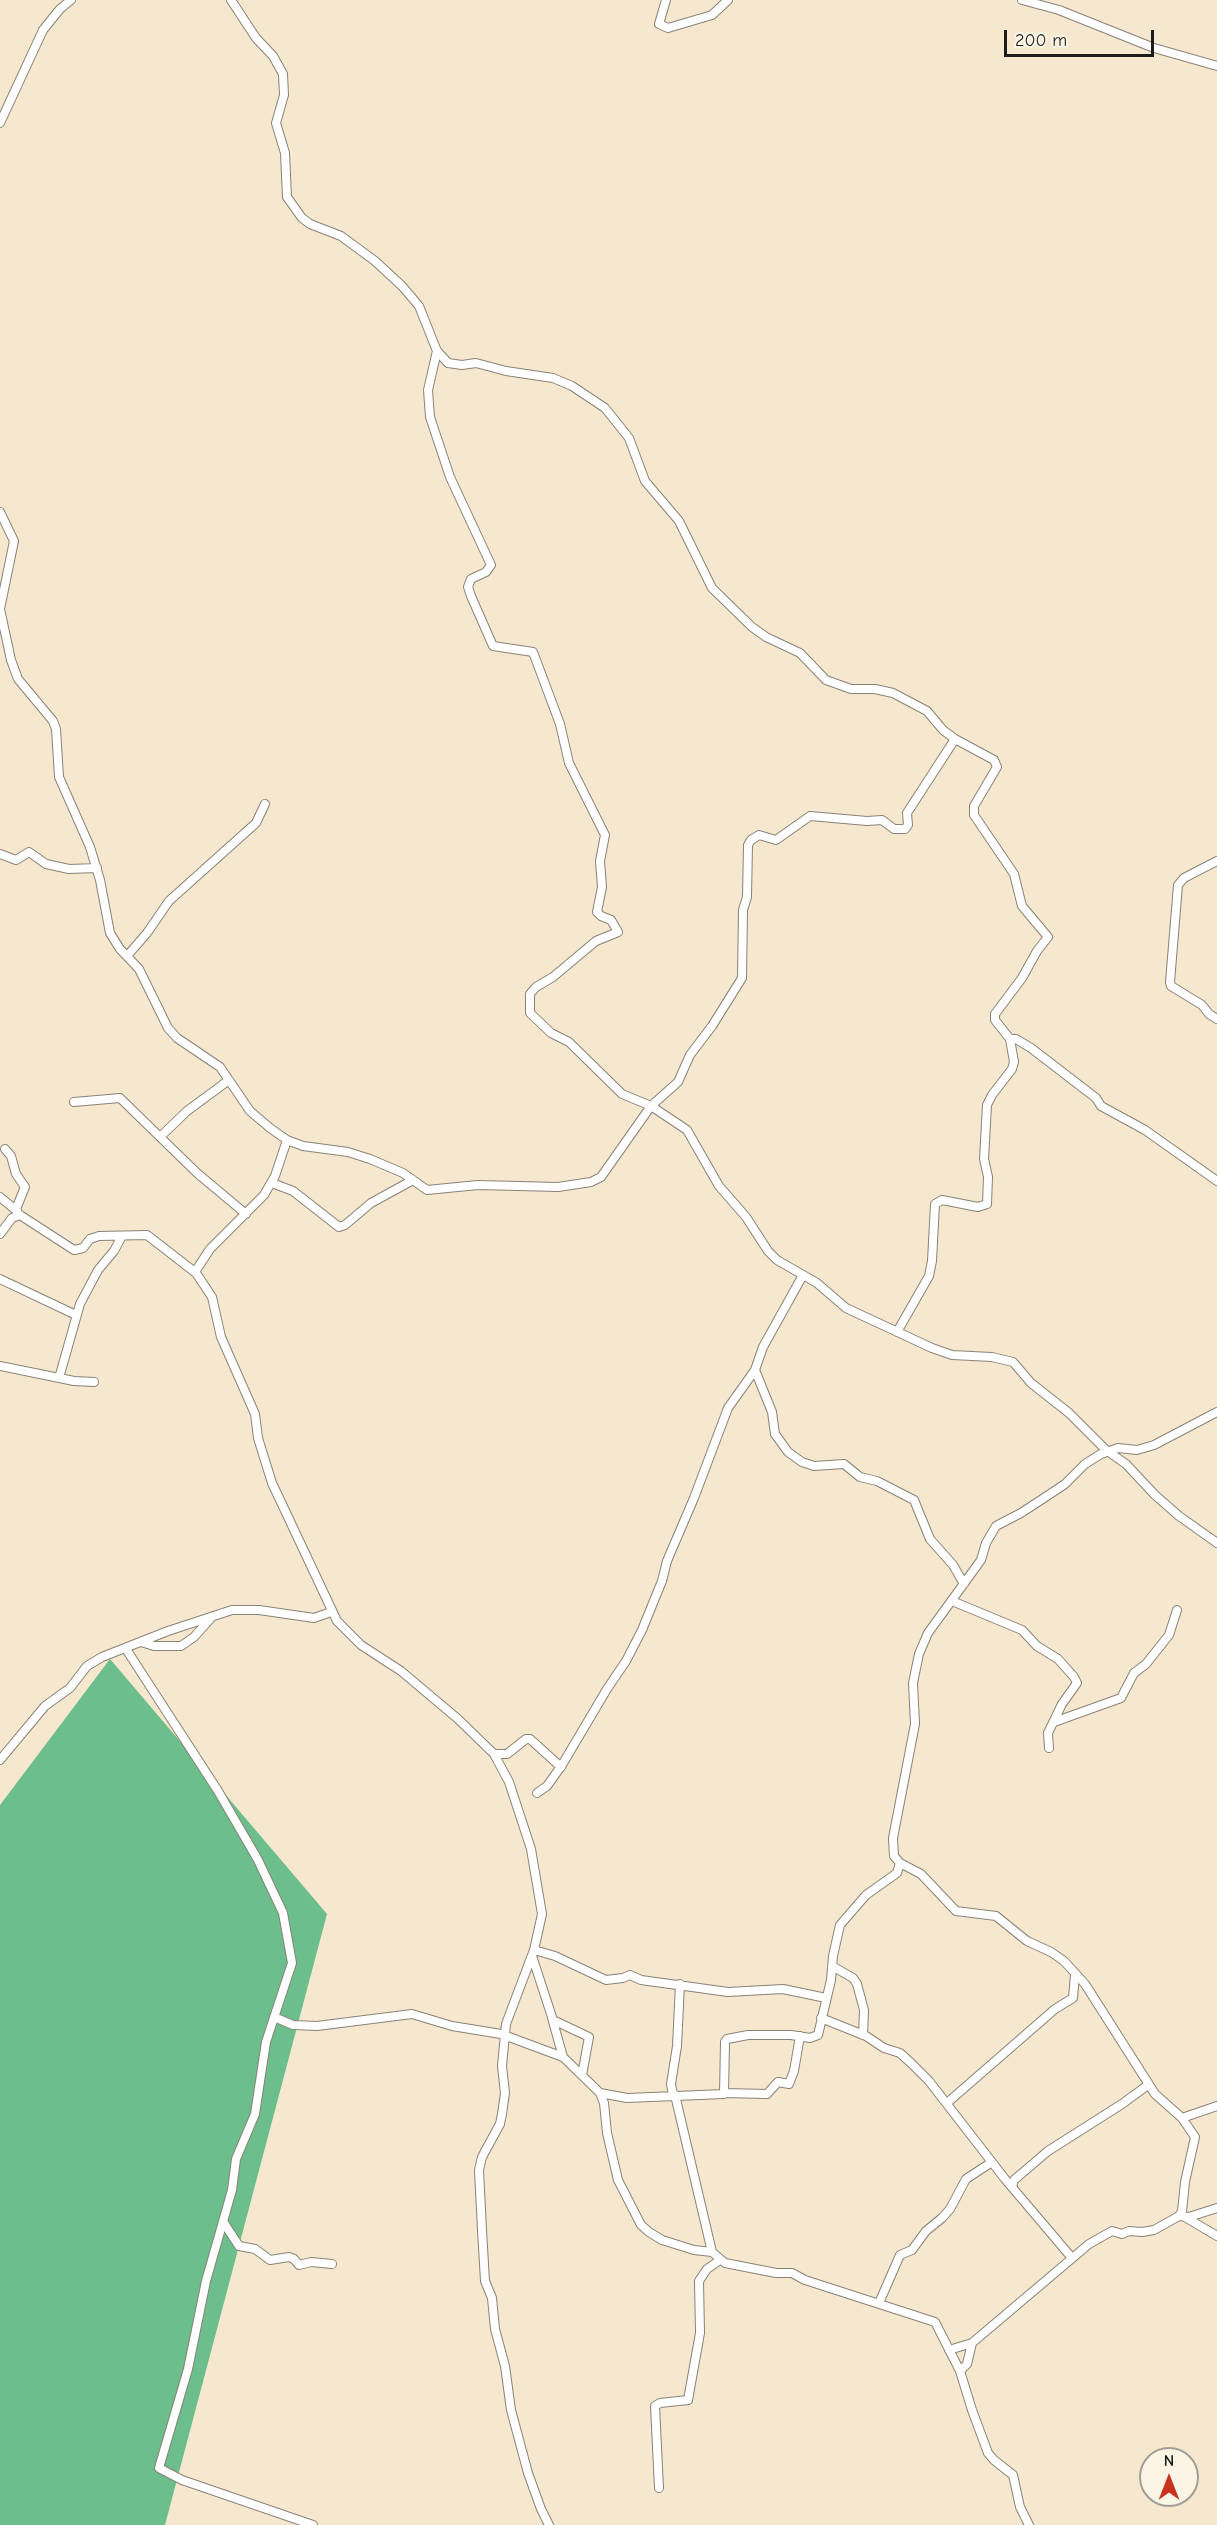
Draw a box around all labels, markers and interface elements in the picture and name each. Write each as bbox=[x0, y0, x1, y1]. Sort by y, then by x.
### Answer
scale bar bbox=[1007, 18, 1157, 56]
text: 200 m bbox=[1015, 30, 1067, 51]
north arrow bbox=[1139, 2447, 1199, 2507]
text: N bbox=[1164, 2452, 1174, 2470]

